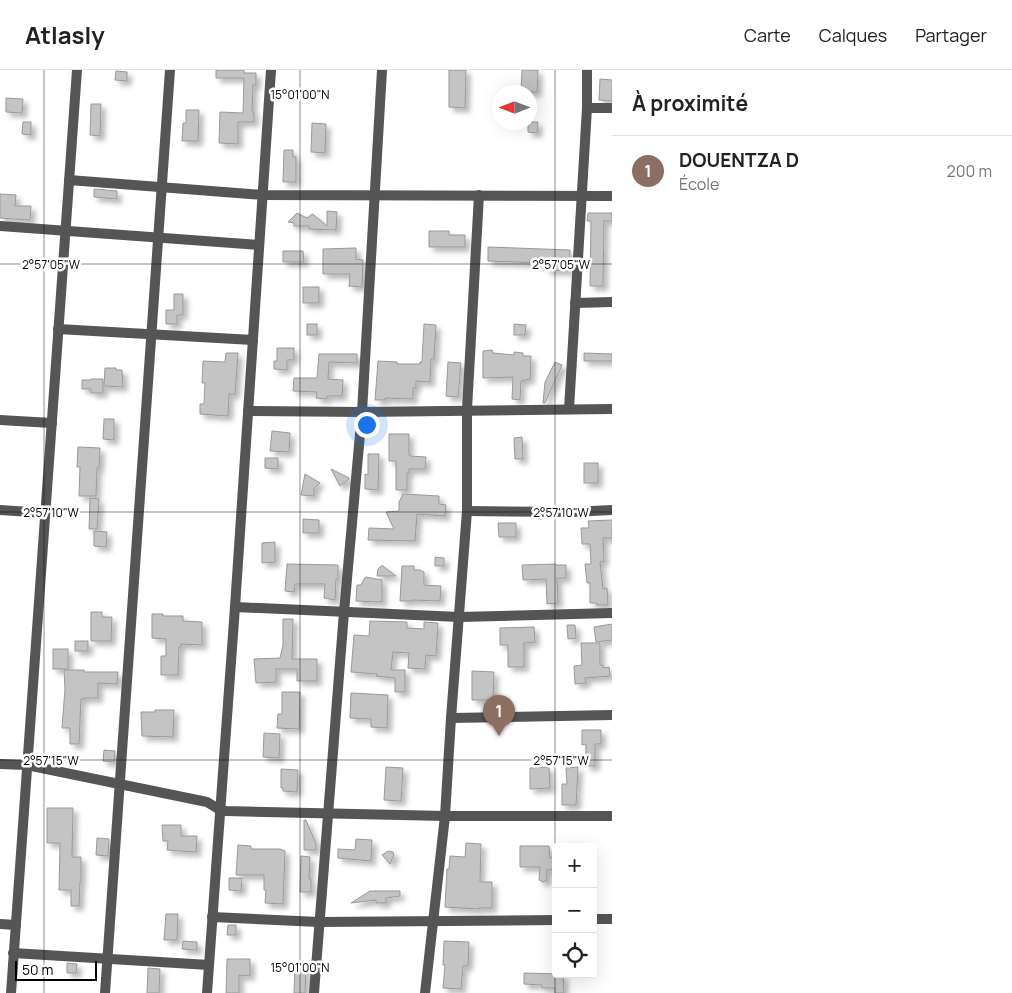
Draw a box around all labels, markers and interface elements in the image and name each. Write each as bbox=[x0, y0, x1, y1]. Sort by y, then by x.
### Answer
text: Atlasly bbox=[25, 18, 105, 51]
text: Carte bbox=[744, 23, 791, 47]
text: Calques bbox=[819, 23, 887, 47]
text: Partager bbox=[915, 23, 987, 47]
north arrow bbox=[492, 85, 537, 130]
text: 15°01'00"N bbox=[270, 86, 330, 103]
text: À proximité bbox=[632, 89, 748, 117]
text: DOUENTZA D bbox=[679, 147, 799, 173]
text: 1 bbox=[644, 160, 652, 182]
text: 200 m bbox=[947, 160, 992, 182]
text: École bbox=[679, 173, 719, 195]
text: 2°57'05"W bbox=[22, 256, 81, 273]
text: 2°57'05"W bbox=[532, 256, 591, 273]
your location bbox=[354, 412, 380, 438]
text: 2°57'10"W bbox=[23, 504, 80, 521]
text: 2°57'10"W bbox=[533, 504, 590, 521]
pin: 1 bbox=[483, 695, 515, 736]
text: 2°57'15"W bbox=[23, 752, 79, 769]
text: 2°57'15"W bbox=[533, 752, 589, 769]
map controls bbox=[552, 843, 597, 978]
button: + bbox=[552, 843, 597, 888]
button: − bbox=[552, 888, 597, 933]
button: locate bbox=[552, 933, 597, 978]
scale bar bbox=[15, 958, 98, 981]
text: 15°01'00"N bbox=[270, 959, 330, 976]
text: 50 m bbox=[22, 960, 53, 979]

